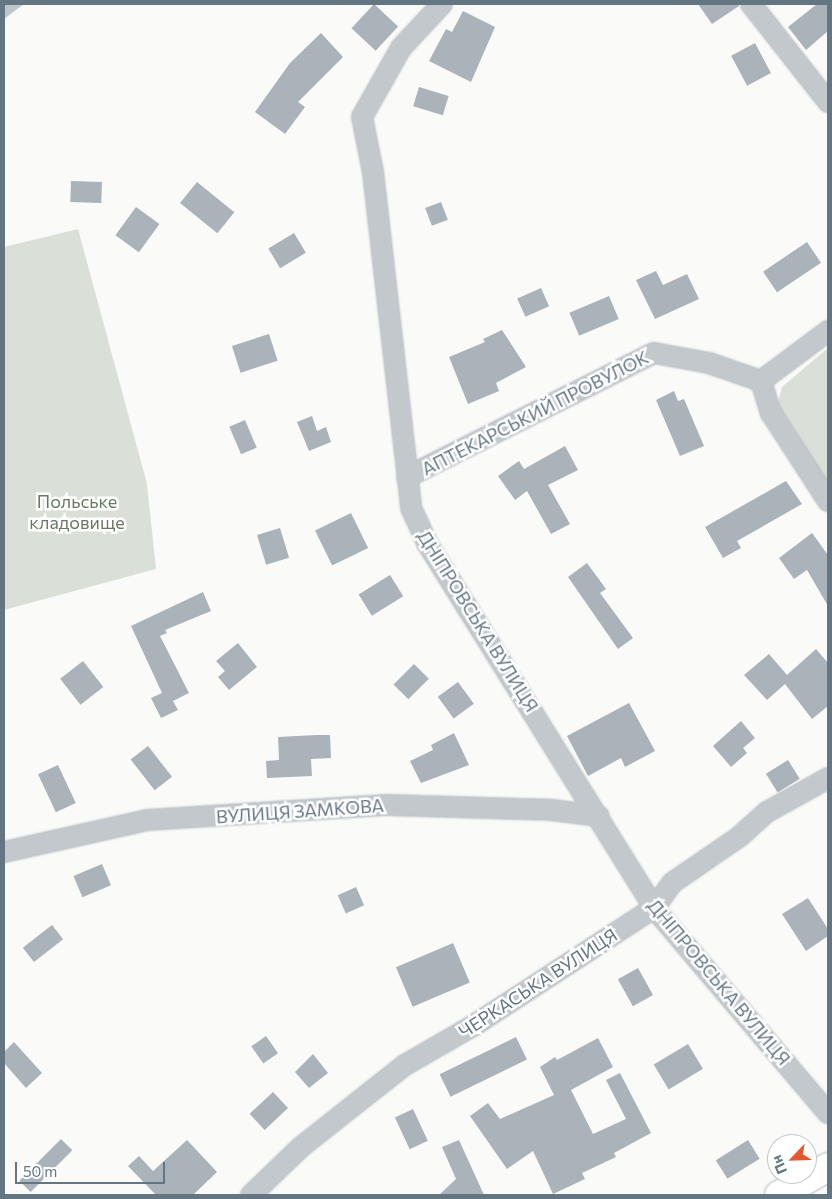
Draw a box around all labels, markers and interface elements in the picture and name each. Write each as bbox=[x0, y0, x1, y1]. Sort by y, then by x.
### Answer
street label: АПТЕКАРСЬКИЙ ПРОВУЛОК bbox=[418, 346, 652, 480]
park label: Польське кладовище bbox=[29, 491, 125, 534]
street label: ДНІПРОВСЬКА ВУЛИЦЯ bbox=[413, 526, 543, 716]
street label: ВУЛИЦЯ ЗАМКОВА bbox=[215, 794, 385, 828]
street label: ДНІПРОВСЬКА ВУЛИЦЯ bbox=[643, 895, 795, 1069]
street label: ЧЕРКАСЬКА ВУЛИЦЯ bbox=[455, 924, 621, 1042]
north arrow bbox=[767, 1134, 817, 1184]
scale bar bbox=[18, 1152, 168, 1184]
text: Пн bbox=[767, 1153, 790, 1177]
text: 50 m bbox=[23, 1162, 57, 1180]

